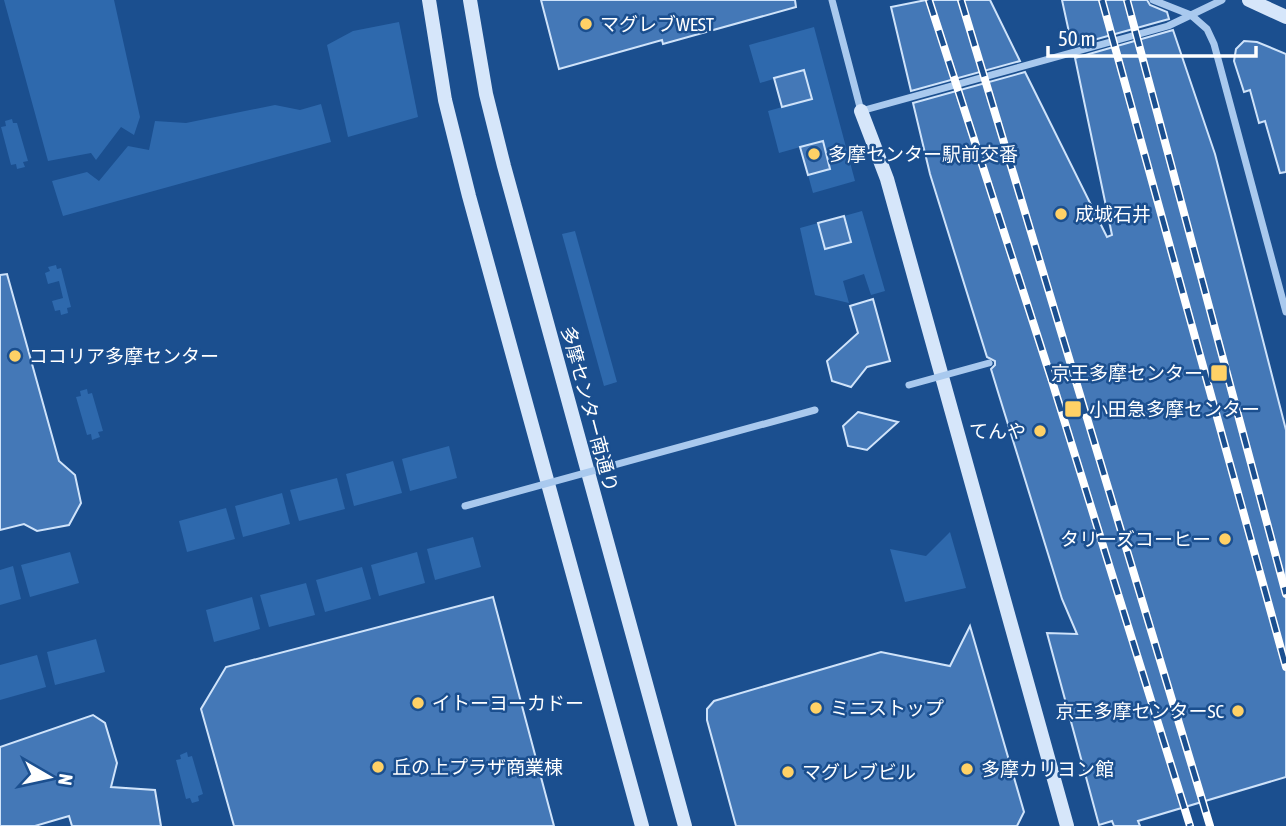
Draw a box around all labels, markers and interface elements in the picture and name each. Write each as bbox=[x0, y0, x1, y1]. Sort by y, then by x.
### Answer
place label: マグレブWEST bbox=[600, 13, 715, 35]
scale bar bbox=[1048, 14, 1256, 58]
marker: マグレブWEST bbox=[578, 16, 594, 32]
text: 50 m bbox=[1058, 26, 1096, 50]
place label: 多摩センター駅前交番 bbox=[828, 143, 1018, 165]
marker: 多摩センター駅前交番 bbox=[806, 146, 822, 162]
place label: 成城石井 bbox=[1075, 203, 1151, 225]
marker: 成城石井 bbox=[1053, 206, 1069, 222]
street label: 多摩センター南通り bbox=[557, 324, 623, 494]
place label: ココリア多摩センター bbox=[29, 345, 219, 367]
marker: ココリア多摩センター bbox=[7, 348, 23, 364]
place label: 京王多摩センター bbox=[1051, 362, 1203, 384]
marker: 京王多摩センター bbox=[1209, 363, 1229, 383]
place label: 小田急多摩センター bbox=[1089, 398, 1260, 420]
marker: 小田急多摩センター bbox=[1063, 399, 1083, 419]
place label: てんや bbox=[969, 420, 1026, 442]
marker: てんや bbox=[1032, 423, 1048, 439]
place label: タリーズコーヒー bbox=[1060, 528, 1211, 550]
marker: タリーズコーヒー bbox=[1217, 531, 1233, 547]
place label: イトーヨーカドー bbox=[432, 692, 584, 714]
marker: イトーヨーカドー bbox=[410, 695, 426, 711]
place label: ミニストップ bbox=[830, 697, 944, 719]
marker: ミニストップ bbox=[808, 700, 824, 716]
place label: 京王多摩センターSC bbox=[1055, 700, 1224, 722]
marker: 京王多摩センターSC bbox=[1230, 703, 1246, 719]
north arrow bbox=[14, 742, 84, 812]
place label: 丘の上プラザ商業棟 bbox=[392, 756, 563, 778]
place label: 多摩カリヨン館 bbox=[981, 758, 1114, 780]
marker: 丘の上プラザ商業棟 bbox=[370, 759, 386, 775]
place label: マグレブビル bbox=[802, 761, 916, 783]
marker: 多摩カリヨン館 bbox=[959, 761, 975, 777]
marker: マグレブビル bbox=[780, 764, 796, 780]
text: N bbox=[54, 772, 78, 787]

